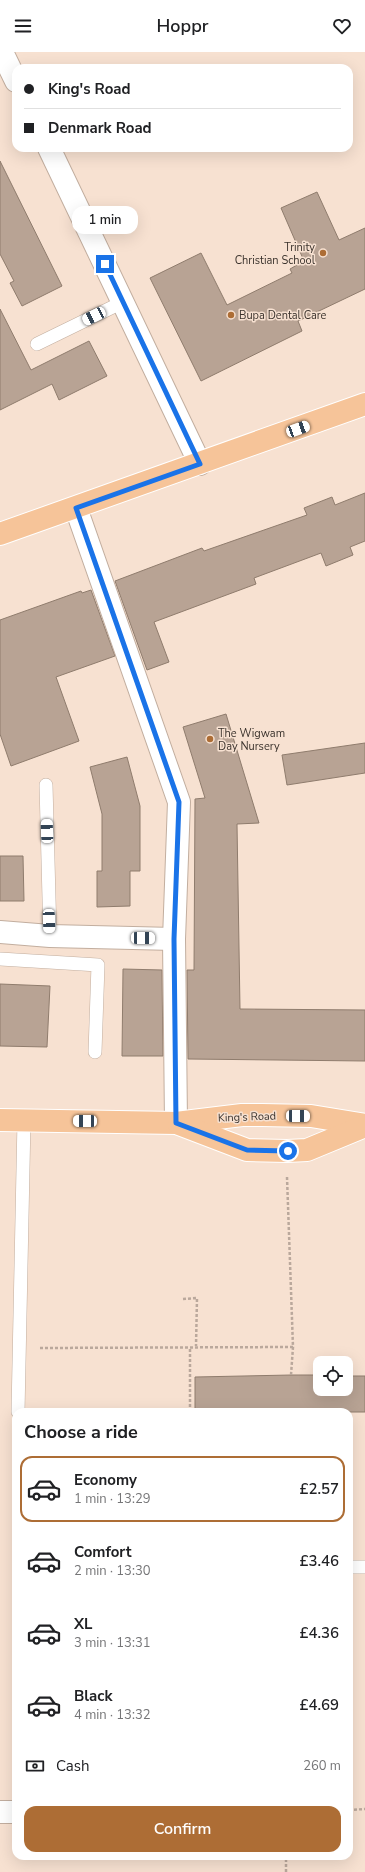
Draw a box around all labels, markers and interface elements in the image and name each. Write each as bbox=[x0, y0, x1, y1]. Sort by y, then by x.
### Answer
text: Hoppr bbox=[157, 14, 208, 38]
icon: menu bbox=[12, 15, 34, 37]
icon: heart bbox=[331, 15, 353, 37]
text: King's Road bbox=[48, 79, 131, 99]
text: Denmark Road bbox=[48, 118, 152, 138]
callout: 1 min bbox=[72, 206, 138, 234]
text: 1 min bbox=[88, 211, 122, 229]
place label: Trinity Christian School bbox=[235, 240, 316, 268]
marker: Trinity Christian School bbox=[318, 248, 328, 258]
route end bbox=[96, 255, 114, 273]
car bbox=[81, 305, 107, 327]
place label: Bupa Dental Care bbox=[239, 308, 327, 323]
marker: Bupa Dental Care bbox=[226, 310, 236, 320]
car bbox=[285, 419, 311, 439]
place label: The Wigwam Day Nursery bbox=[218, 726, 285, 754]
marker: The Wigwam Day Nursery bbox=[205, 734, 215, 744]
car bbox=[41, 819, 53, 843]
car bbox=[43, 909, 55, 933]
car bbox=[131, 932, 155, 944]
street label: King's Road bbox=[218, 1108, 276, 1126]
car bbox=[286, 1110, 310, 1122]
car bbox=[73, 1115, 97, 1127]
route start bbox=[279, 1142, 297, 1160]
map controls bbox=[313, 1356, 353, 1396]
button: locate bbox=[313, 1356, 353, 1396]
text: Choose a ride bbox=[24, 1420, 138, 1444]
text: Economy bbox=[74, 1470, 137, 1490]
icon: car bbox=[26, 1471, 62, 1507]
text: £2.57 bbox=[299, 1479, 339, 1499]
text: 1 min · 13:29 bbox=[74, 1490, 150, 1508]
text: Comfort bbox=[74, 1542, 131, 1562]
icon: car bbox=[26, 1543, 62, 1579]
text: £3.46 bbox=[299, 1551, 339, 1571]
text: 2 min · 13:30 bbox=[74, 1562, 150, 1580]
text: XL bbox=[74, 1614, 93, 1634]
icon: car bbox=[26, 1615, 62, 1651]
text: £4.36 bbox=[299, 1623, 339, 1643]
text: 3 min · 13:31 bbox=[74, 1634, 150, 1652]
text: Black bbox=[74, 1686, 112, 1706]
icon: car bbox=[26, 1687, 62, 1723]
text: £4.69 bbox=[299, 1695, 339, 1715]
text: 4 min · 13:32 bbox=[74, 1706, 150, 1724]
icon: cash bbox=[24, 1755, 46, 1777]
text: Cash bbox=[56, 1756, 90, 1776]
text: 260 m bbox=[303, 1757, 341, 1775]
button: Confirm bbox=[24, 1806, 341, 1852]

